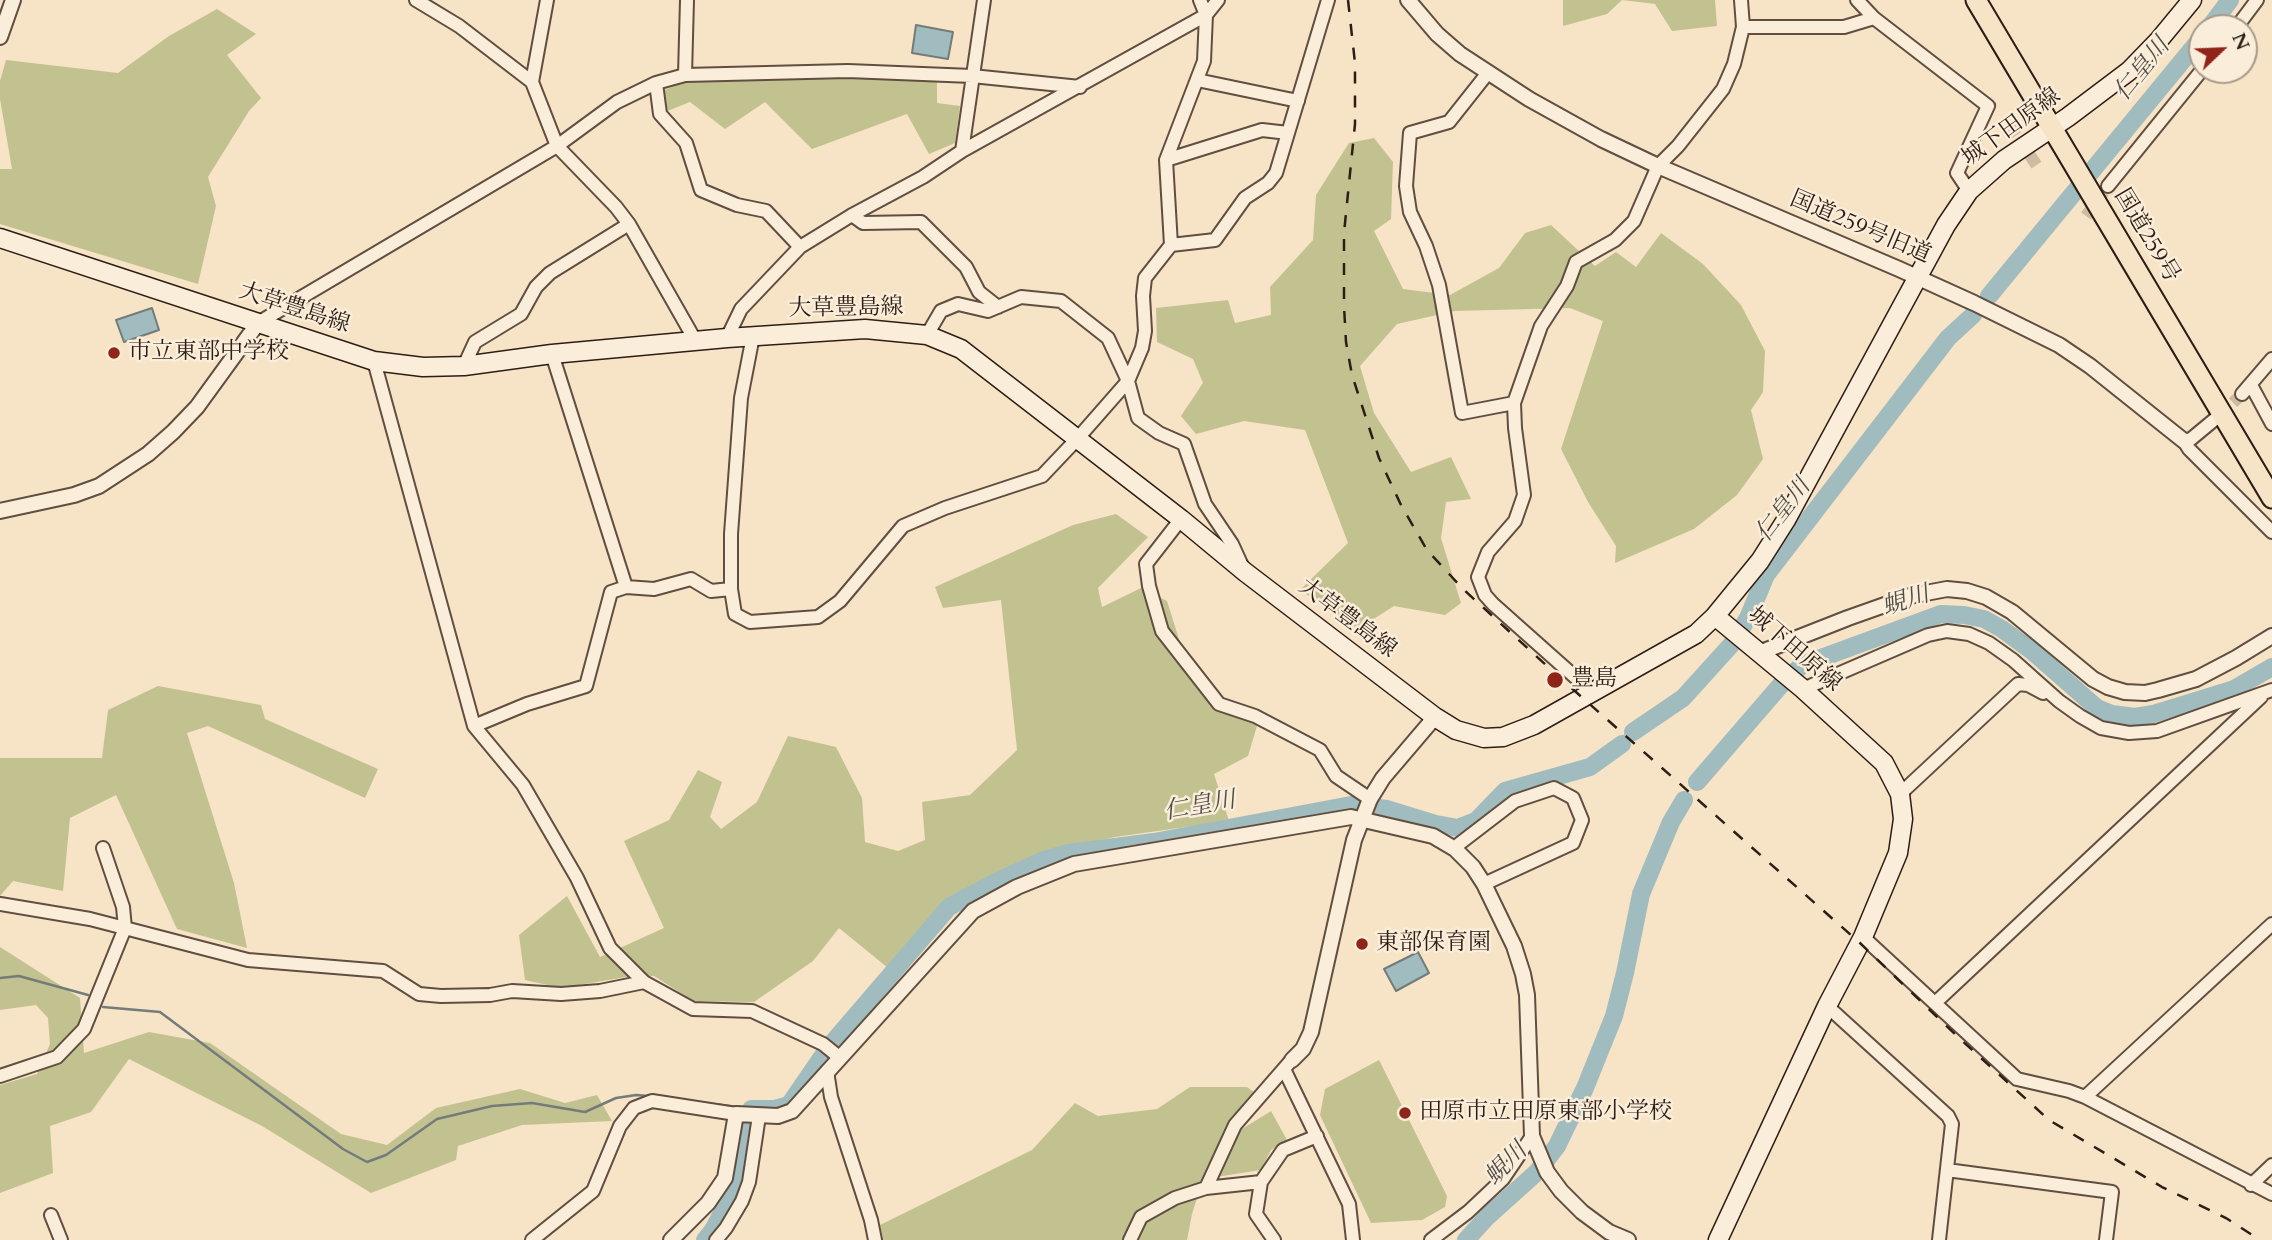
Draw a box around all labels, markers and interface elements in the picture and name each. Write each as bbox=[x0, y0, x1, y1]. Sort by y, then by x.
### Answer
north arrow bbox=[2188, 14, 2258, 84]
text: N bbox=[2225, 29, 2256, 54]
water label: 仁皇川 bbox=[2109, 33, 2177, 107]
street label: 城下田原線 bbox=[1957, 83, 2067, 173]
street label: 国道259号 bbox=[2107, 184, 2185, 288]
street label: 国道259号旧道 bbox=[1785, 186, 1935, 270]
street label: 大草豊島線 bbox=[235, 278, 353, 340]
street label: 大草豊島線 bbox=[788, 294, 904, 324]
place label: 市立東部中学校 bbox=[128, 339, 289, 367]
marker: 市立東部中学校 bbox=[106, 345, 122, 361]
water label: 仁皇川 bbox=[1750, 474, 1818, 548]
street label: 大草豊島線 bbox=[1293, 573, 1401, 665]
water label: 蜆川 bbox=[1879, 581, 1933, 623]
street label: 城下田原線 bbox=[1742, 602, 1846, 698]
place label: 豊島 bbox=[1571, 666, 1617, 694]
marker: 豊島 bbox=[1545, 670, 1565, 690]
water label: 仁皇川 bbox=[1162, 787, 1238, 827]
place label: 東部保育園 bbox=[1376, 930, 1491, 958]
marker: 東部保育園 bbox=[1354, 936, 1370, 952]
place label: 田原市立田原東部小学校 bbox=[1419, 1099, 1672, 1127]
marker: 田原市立田原東部小学校 bbox=[1397, 1105, 1413, 1121]
water label: 蜆川 bbox=[1480, 1138, 1534, 1192]

